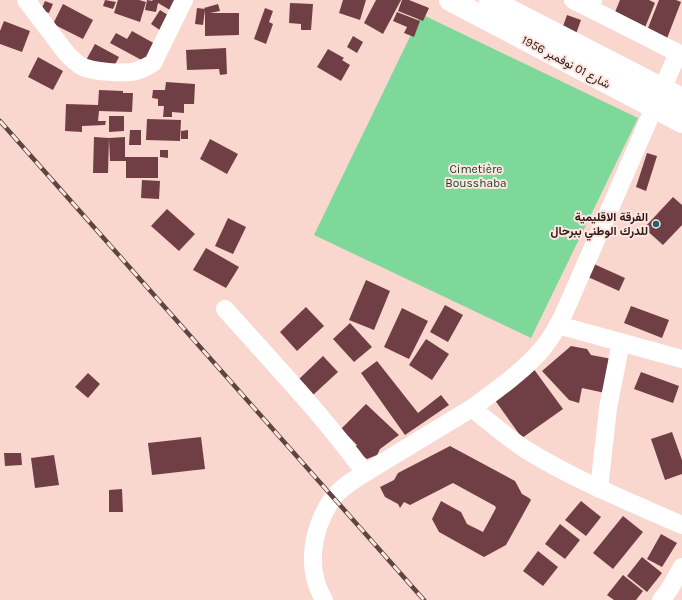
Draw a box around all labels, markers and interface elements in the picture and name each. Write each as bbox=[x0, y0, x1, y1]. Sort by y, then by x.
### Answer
street label: شارع 01 نوفمبر 1956 bbox=[518, 33, 613, 93]
park label: Cimetière Bousshaba bbox=[445, 162, 507, 190]
place label: الفرقة الاقليمية للدرك الوطني ببرحال bbox=[551, 210, 648, 241]
marker: الفرقة الاقليمية للدرك الوطني ببرحال bbox=[651, 219, 661, 229]

